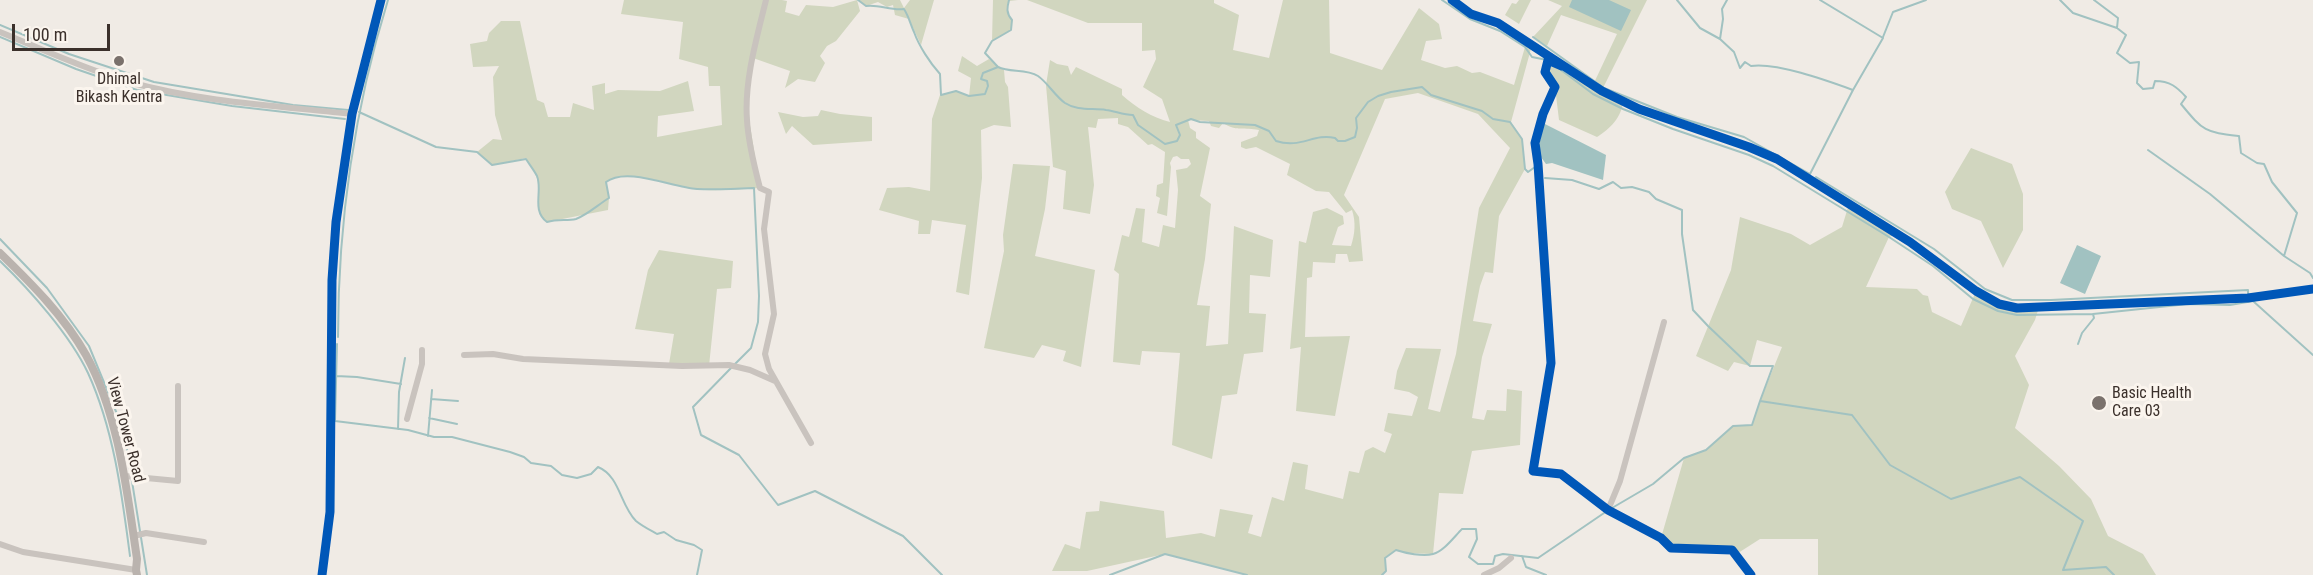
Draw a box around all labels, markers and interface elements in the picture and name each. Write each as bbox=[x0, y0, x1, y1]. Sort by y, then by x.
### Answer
scale bar bbox=[15, 12, 112, 50]
text: 100 m bbox=[23, 24, 67, 45]
marker: Dhimal Bikash Kentra bbox=[112, 54, 126, 68]
place label: Dhimal Bikash Kentra bbox=[76, 70, 162, 108]
street label: View Tower Road bbox=[102, 375, 148, 485]
place label: Basic Health Care 03 bbox=[2112, 384, 2192, 422]
marker: Basic Health Care 03 bbox=[2090, 394, 2108, 412]

